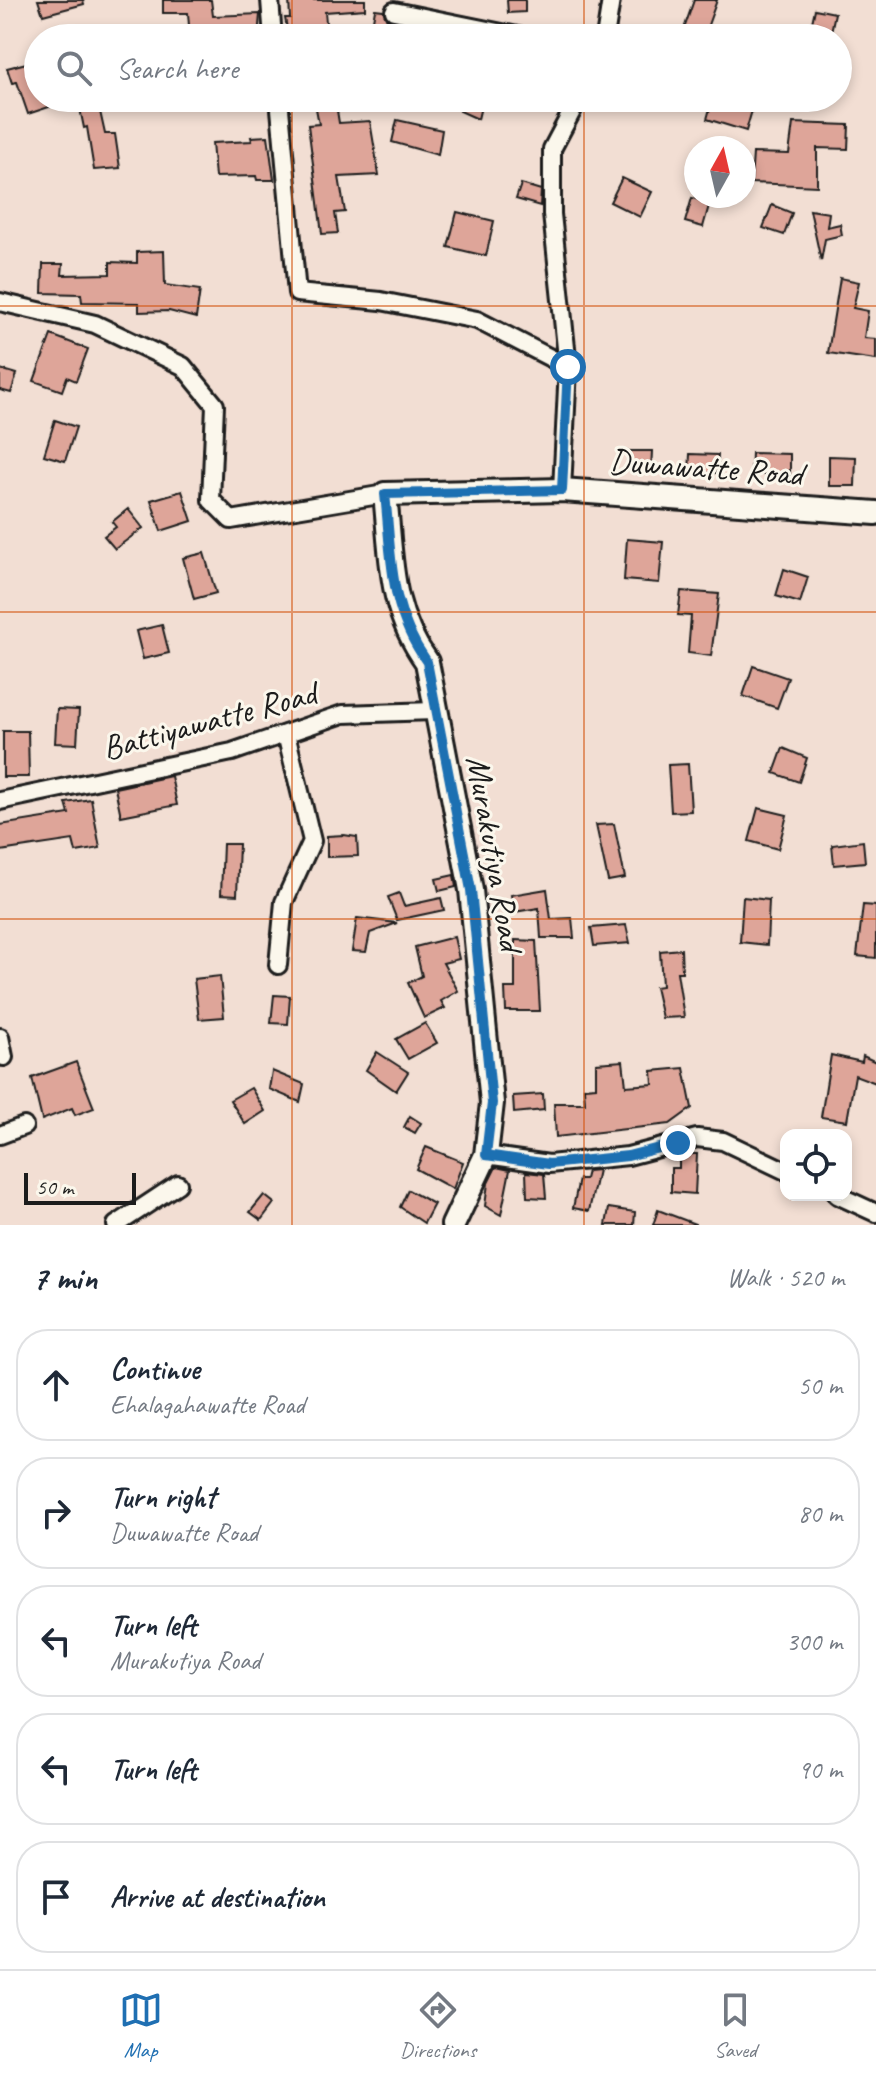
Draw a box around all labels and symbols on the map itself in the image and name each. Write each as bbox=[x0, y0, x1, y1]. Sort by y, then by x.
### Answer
north arrow bbox=[684, 136, 756, 208]
route start bbox=[550, 349, 586, 385]
street label: Duwawatte Road bbox=[608, 439, 810, 496]
street label: Battiyawatte Road bbox=[98, 670, 325, 769]
street label: Murakutiya Road bbox=[457, 752, 534, 959]
route end bbox=[660, 1125, 696, 1161]
scale bar bbox=[24, 1169, 136, 1205]

